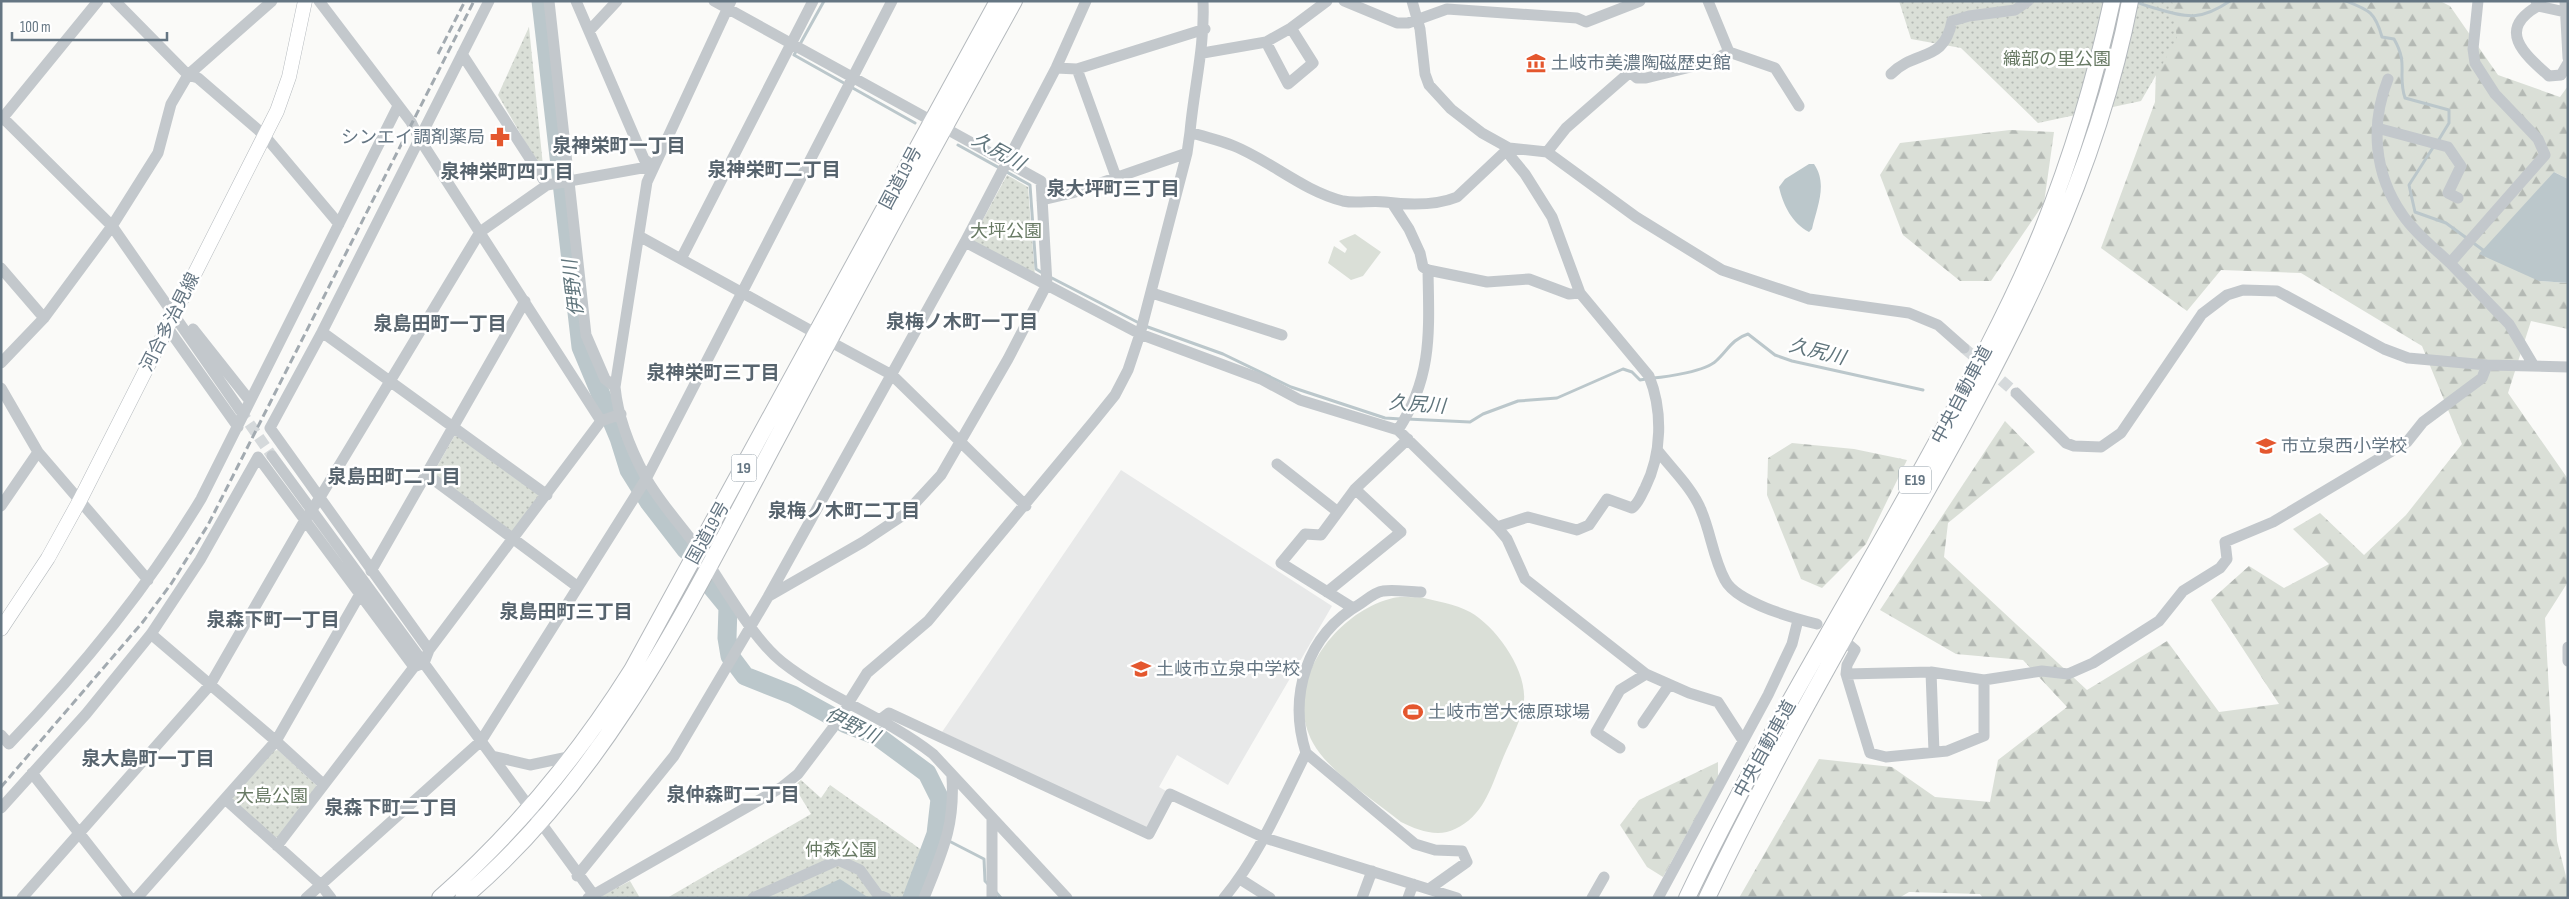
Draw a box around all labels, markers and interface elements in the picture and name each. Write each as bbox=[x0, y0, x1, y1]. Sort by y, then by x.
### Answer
scale bar bbox=[12, 10, 168, 42]
text: 100 m bbox=[20, 18, 51, 37]
park label: 織部の里公園 bbox=[2003, 49, 2111, 70]
museum icon: 土岐市美濃陶磁歴史館 bbox=[1525, 52, 1547, 74]
place label: 土岐市美濃陶磁歴史館 bbox=[1551, 53, 1731, 74]
pharmacy icon: シンエイ調剤薬局 bbox=[489, 126, 511, 148]
place label: シンエイ調剤薬局 bbox=[341, 127, 485, 148]
water label: 久尻川 bbox=[967, 128, 1030, 177]
district label: 泉神栄町一丁目 bbox=[552, 135, 686, 158]
street label: 国道19号 bbox=[876, 143, 926, 213]
district label: 泉神栄町二丁目 bbox=[707, 159, 841, 182]
district label: 泉神栄町四丁目 bbox=[440, 161, 574, 184]
district label: 泉大坪町三丁目 bbox=[1046, 178, 1180, 201]
park label: 大坪公園 bbox=[970, 221, 1042, 242]
water label: 伊野川 bbox=[559, 256, 589, 318]
street label: 河合多治見線 bbox=[136, 269, 204, 375]
district label: 泉梅ノ木町一丁目 bbox=[886, 311, 1038, 334]
district label: 泉島田町一丁目 bbox=[373, 313, 507, 336]
water label: 久尻川 bbox=[1787, 334, 1849, 371]
street label: 中央自動車道 bbox=[1927, 342, 1997, 448]
district label: 泉神栄町三丁目 bbox=[646, 362, 780, 385]
water label: 久尻川 bbox=[1388, 392, 1448, 419]
school or university icon: 市立泉西小学校 bbox=[2255, 435, 2277, 457]
place label: 市立泉西小学校 bbox=[2281, 436, 2407, 457]
road number: 19 bbox=[732, 454, 756, 482]
district label: 泉島田町二丁目 bbox=[327, 466, 461, 489]
road number: E19 bbox=[1899, 466, 1931, 494]
street label: 国道19号 bbox=[682, 498, 734, 568]
district label: 泉梅ノ木町二丁目 bbox=[768, 500, 920, 523]
district label: 泉島田町三丁目 bbox=[499, 601, 633, 624]
district label: 泉森下町一丁目 bbox=[206, 609, 340, 632]
school or university icon: 土岐市立泉中学校 bbox=[1130, 658, 1152, 680]
place label: 土岐市立泉中学校 bbox=[1156, 659, 1300, 680]
street label: 中央自動車道 bbox=[1730, 697, 1800, 801]
sports icon: 土岐市営大徳原球場 bbox=[1402, 701, 1424, 723]
place label: 土岐市営大徳原球場 bbox=[1428, 702, 1590, 723]
water label: 伊野川 bbox=[821, 703, 884, 750]
district label: 泉大島町一丁目 bbox=[81, 748, 215, 771]
district label: 泉仲森町二丁目 bbox=[666, 784, 800, 807]
park label: 大島公園 bbox=[236, 786, 308, 807]
district label: 泉森下町二丁目 bbox=[324, 797, 458, 820]
park label: 仲森公園 bbox=[805, 840, 877, 861]

